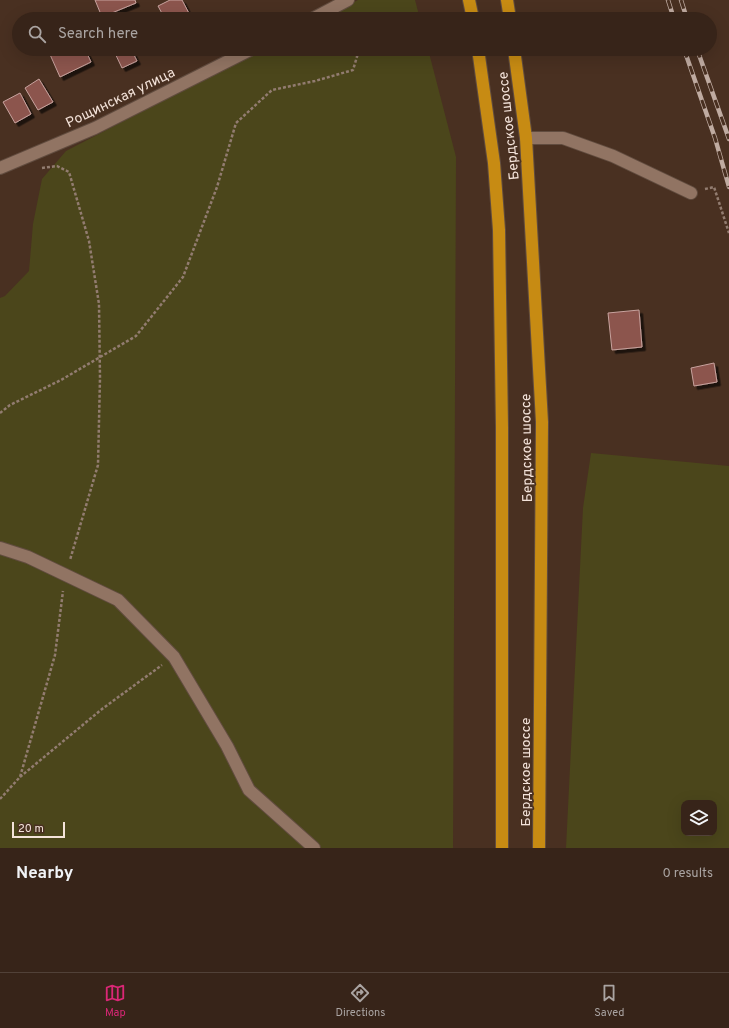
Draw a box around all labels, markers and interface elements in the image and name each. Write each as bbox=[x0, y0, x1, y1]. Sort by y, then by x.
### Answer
search box bbox=[12, 12, 717, 56]
icon: search bbox=[26, 23, 48, 45]
text: Search here bbox=[58, 25, 138, 44]
street label: Рощинская улица bbox=[63, 65, 178, 132]
street label: Бердское шоссе bbox=[495, 71, 524, 181]
street label: Бердское шоссе bbox=[518, 393, 537, 503]
street label: Бердское шоссе bbox=[518, 718, 535, 826]
map controls bbox=[681, 800, 717, 836]
button: layers bbox=[681, 800, 717, 836]
scale bar bbox=[12, 820, 65, 839]
text: 20 m bbox=[18, 822, 44, 836]
text: Nearby bbox=[16, 863, 73, 885]
text: 0 results bbox=[662, 866, 713, 882]
tab: Map bbox=[104, 982, 126, 1020]
tab: Directions bbox=[335, 982, 385, 1020]
tab: Saved bbox=[594, 982, 625, 1020]

